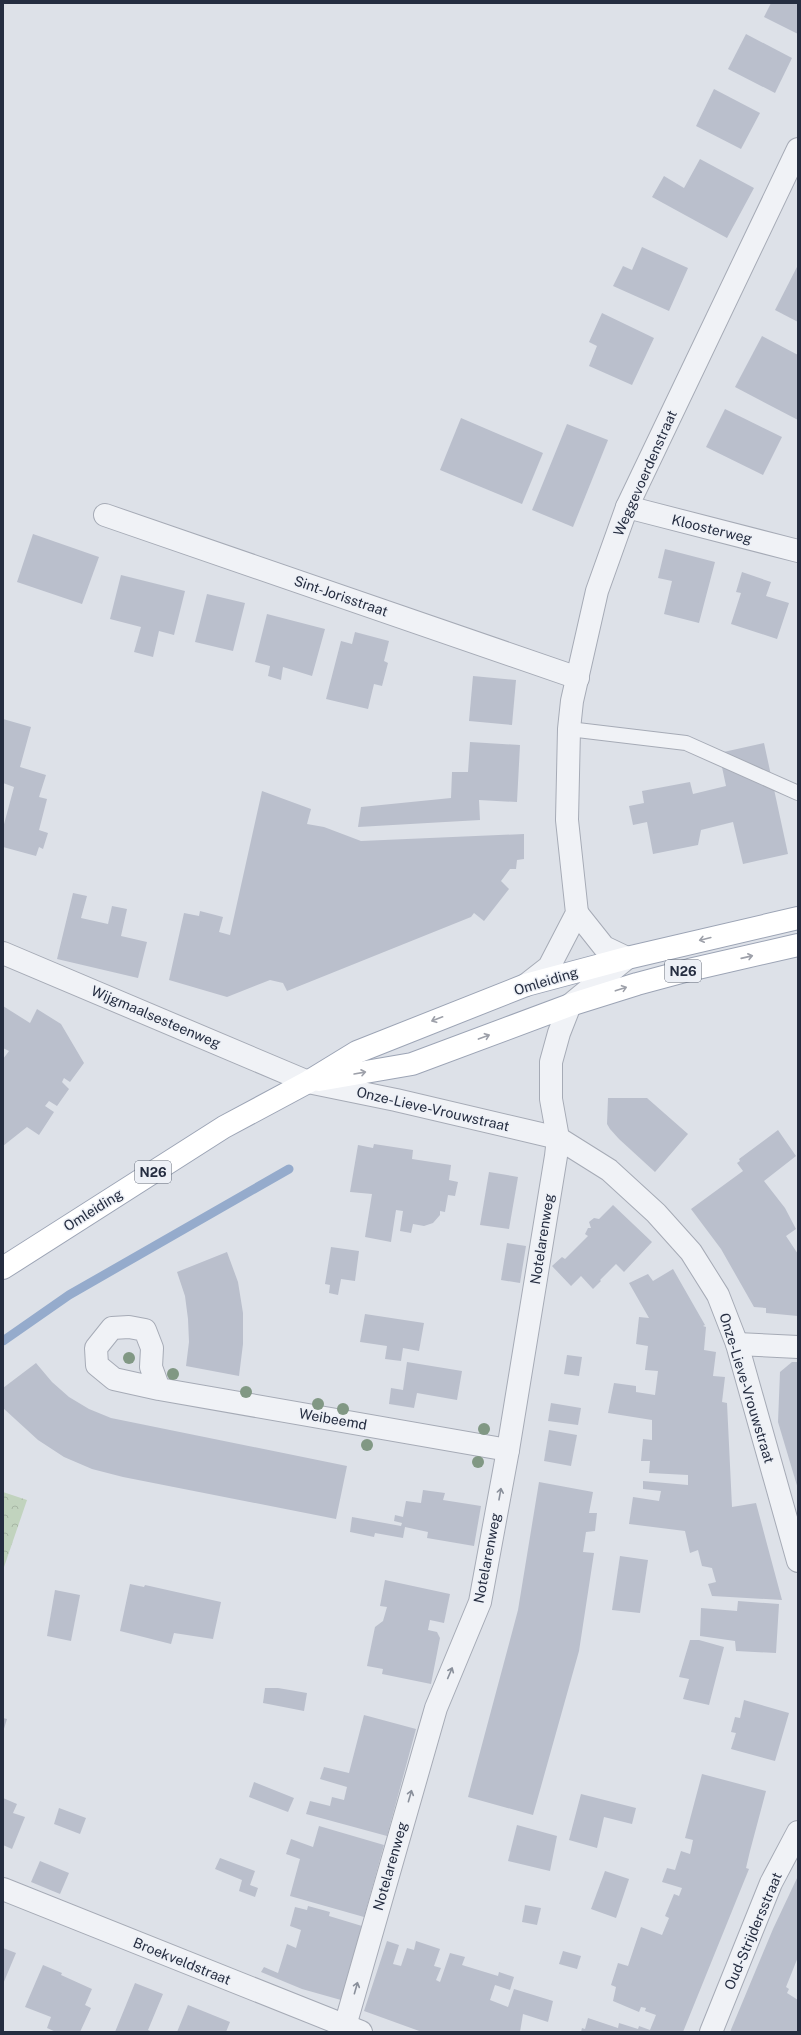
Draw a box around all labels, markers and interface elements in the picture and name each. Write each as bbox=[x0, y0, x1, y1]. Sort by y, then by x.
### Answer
street label: Weggevoerdenstraat bbox=[610, 408, 680, 538]
street label: Kloosterweg bbox=[670, 511, 754, 547]
street label: Sint-Jorisstraat bbox=[292, 572, 390, 620]
one-way arrow bbox=[699, 935, 712, 943]
one-way arrow bbox=[740, 952, 753, 960]
road number: N26 bbox=[665, 960, 701, 982]
street label: Omleiding bbox=[512, 964, 580, 998]
street label: Wijgmaalsesteenweg bbox=[89, 982, 223, 1052]
one-way arrow bbox=[614, 985, 627, 992]
one-way arrow bbox=[432, 1016, 444, 1024]
one-way arrow bbox=[478, 1032, 490, 1040]
one-way arrow bbox=[353, 1069, 366, 1077]
street label: Onze-Lieve-Vrouwstraat bbox=[355, 1084, 511, 1134]
road number: N26 bbox=[135, 1161, 171, 1183]
street label: Omleiding bbox=[61, 1185, 126, 1234]
street label: Notelarenweg bbox=[527, 1192, 557, 1286]
street label: Onze-Lieve-Vrouwstraat bbox=[716, 1311, 778, 1465]
street label: Weibeemd bbox=[298, 1405, 368, 1433]
one-way arrow bbox=[496, 1488, 504, 1501]
street label: Notelarenweg bbox=[470, 1511, 504, 1605]
one-way arrow bbox=[447, 1667, 455, 1679]
one-way arrow bbox=[407, 1790, 414, 1803]
street label: Notelarenweg bbox=[370, 1819, 410, 1912]
street label: Oud-Strijdersstraat bbox=[721, 1870, 785, 1992]
street label: Broekveldstraat bbox=[131, 1934, 233, 1988]
one-way arrow bbox=[353, 1982, 360, 1995]

